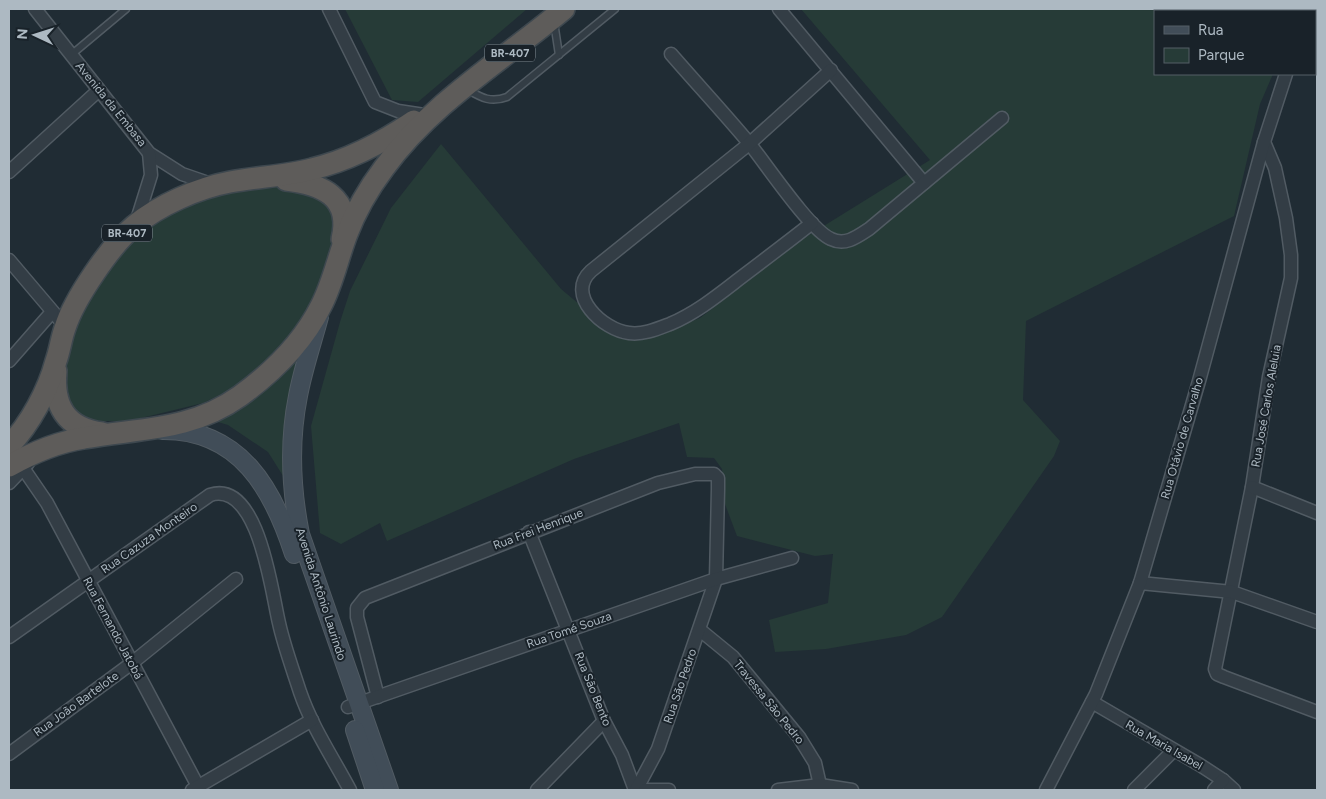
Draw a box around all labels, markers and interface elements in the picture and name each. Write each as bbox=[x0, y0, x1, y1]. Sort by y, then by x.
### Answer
north arrow bbox=[10, 10, 60, 60]
legend bbox=[1154, 10, 1316, 75]
text: Rua bbox=[1198, 21, 1223, 39]
text: N bbox=[14, 28, 31, 40]
road number: BR-407 bbox=[485, 44, 535, 62]
text: Parque bbox=[1198, 46, 1245, 64]
street label: Avenida da Embasa bbox=[73, 59, 149, 149]
road number: BR-407 bbox=[102, 224, 152, 242]
street label: Rua José Carlos Aleluia bbox=[1248, 344, 1284, 468]
street label: Rua Otávio de Carvalho bbox=[1158, 375, 1206, 500]
street label: Rua Cazuza Monteiro bbox=[98, 499, 200, 577]
street label: Rua Frei Henrique bbox=[491, 505, 585, 553]
street label: Avenida Antônio Laurindo bbox=[293, 526, 349, 662]
street label: Rua Fernando Jatobá bbox=[80, 575, 146, 681]
street label: Rua Tomé Souza bbox=[525, 609, 613, 651]
street label: Rua São Pedro bbox=[661, 647, 699, 725]
street label: Rua São Bento bbox=[572, 650, 614, 728]
street label: Travessa São Pedro bbox=[731, 657, 807, 747]
street label: Rua João Bartelote bbox=[31, 668, 122, 740]
street label: Rua Maria Isabel bbox=[1123, 717, 1205, 773]

